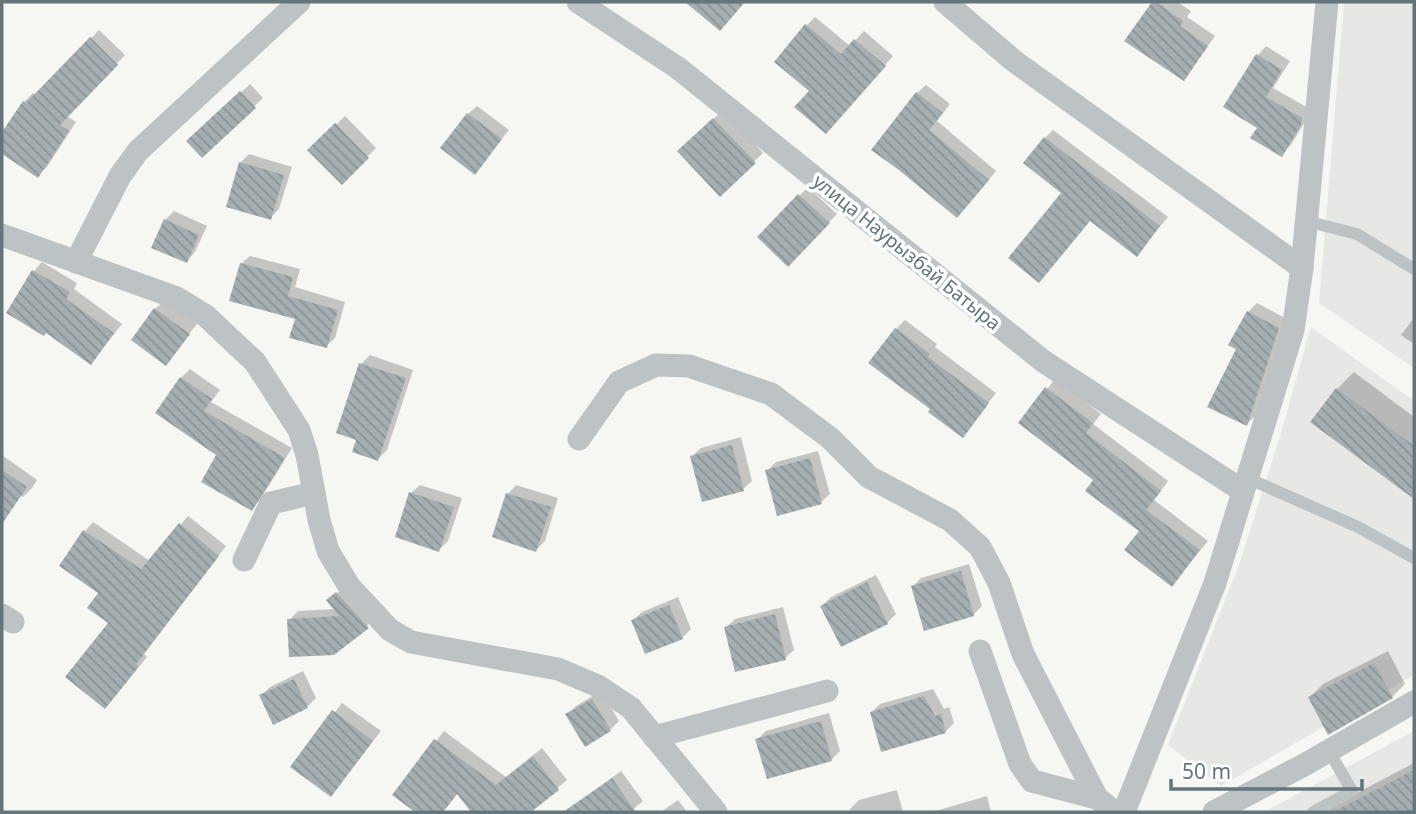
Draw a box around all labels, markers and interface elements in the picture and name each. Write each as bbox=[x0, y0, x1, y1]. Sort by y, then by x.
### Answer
street label: улица Наурызбай Батыра bbox=[808, 168, 1006, 336]
scale bar bbox=[1171, 748, 1362, 792]
text: 50 m bbox=[1182, 757, 1231, 785]

